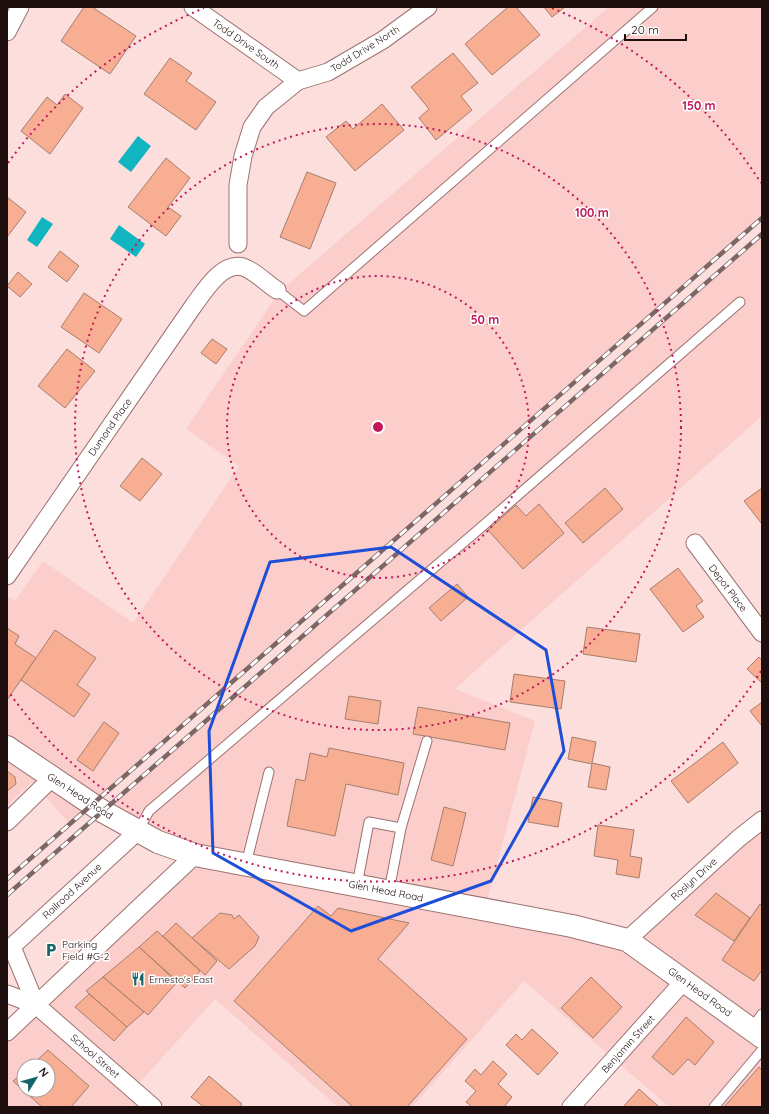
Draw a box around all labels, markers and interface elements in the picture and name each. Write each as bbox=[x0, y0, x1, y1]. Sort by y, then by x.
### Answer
street label: Todd Drive South bbox=[210, 16, 282, 72]
scale bar bbox=[625, 16, 686, 42]
text: 20 m bbox=[631, 22, 659, 37]
street label: Todd Drive North bbox=[328, 23, 402, 75]
text: 150 m bbox=[682, 98, 716, 113]
text: 100 m bbox=[575, 205, 609, 220]
text: 50 m bbox=[471, 312, 499, 327]
street label: Dumond Place bbox=[85, 395, 135, 458]
centre of rings bbox=[371, 420, 385, 434]
street label: Depot Place bbox=[706, 562, 750, 615]
street label: Glen Head Road bbox=[45, 770, 115, 822]
street label: Roslyn Drive bbox=[668, 855, 720, 903]
street label: Railroad Avenue bbox=[40, 860, 104, 922]
street label: Glen Head Road bbox=[348, 877, 424, 905]
place label: Parking Field #G-2 bbox=[62, 938, 110, 963]
parking icon: Parking Field #G-2 bbox=[43, 942, 59, 958]
street label: Glen Head Road bbox=[665, 964, 735, 1020]
restaurant icon: Ernesto's East bbox=[130, 971, 146, 987]
place label: Ernesto's East bbox=[149, 973, 214, 986]
street label: Benjamin Street bbox=[598, 1012, 658, 1076]
street label: School Street bbox=[68, 1031, 123, 1081]
north arrow bbox=[16, 1058, 56, 1098]
text: N bbox=[36, 1065, 52, 1079]

